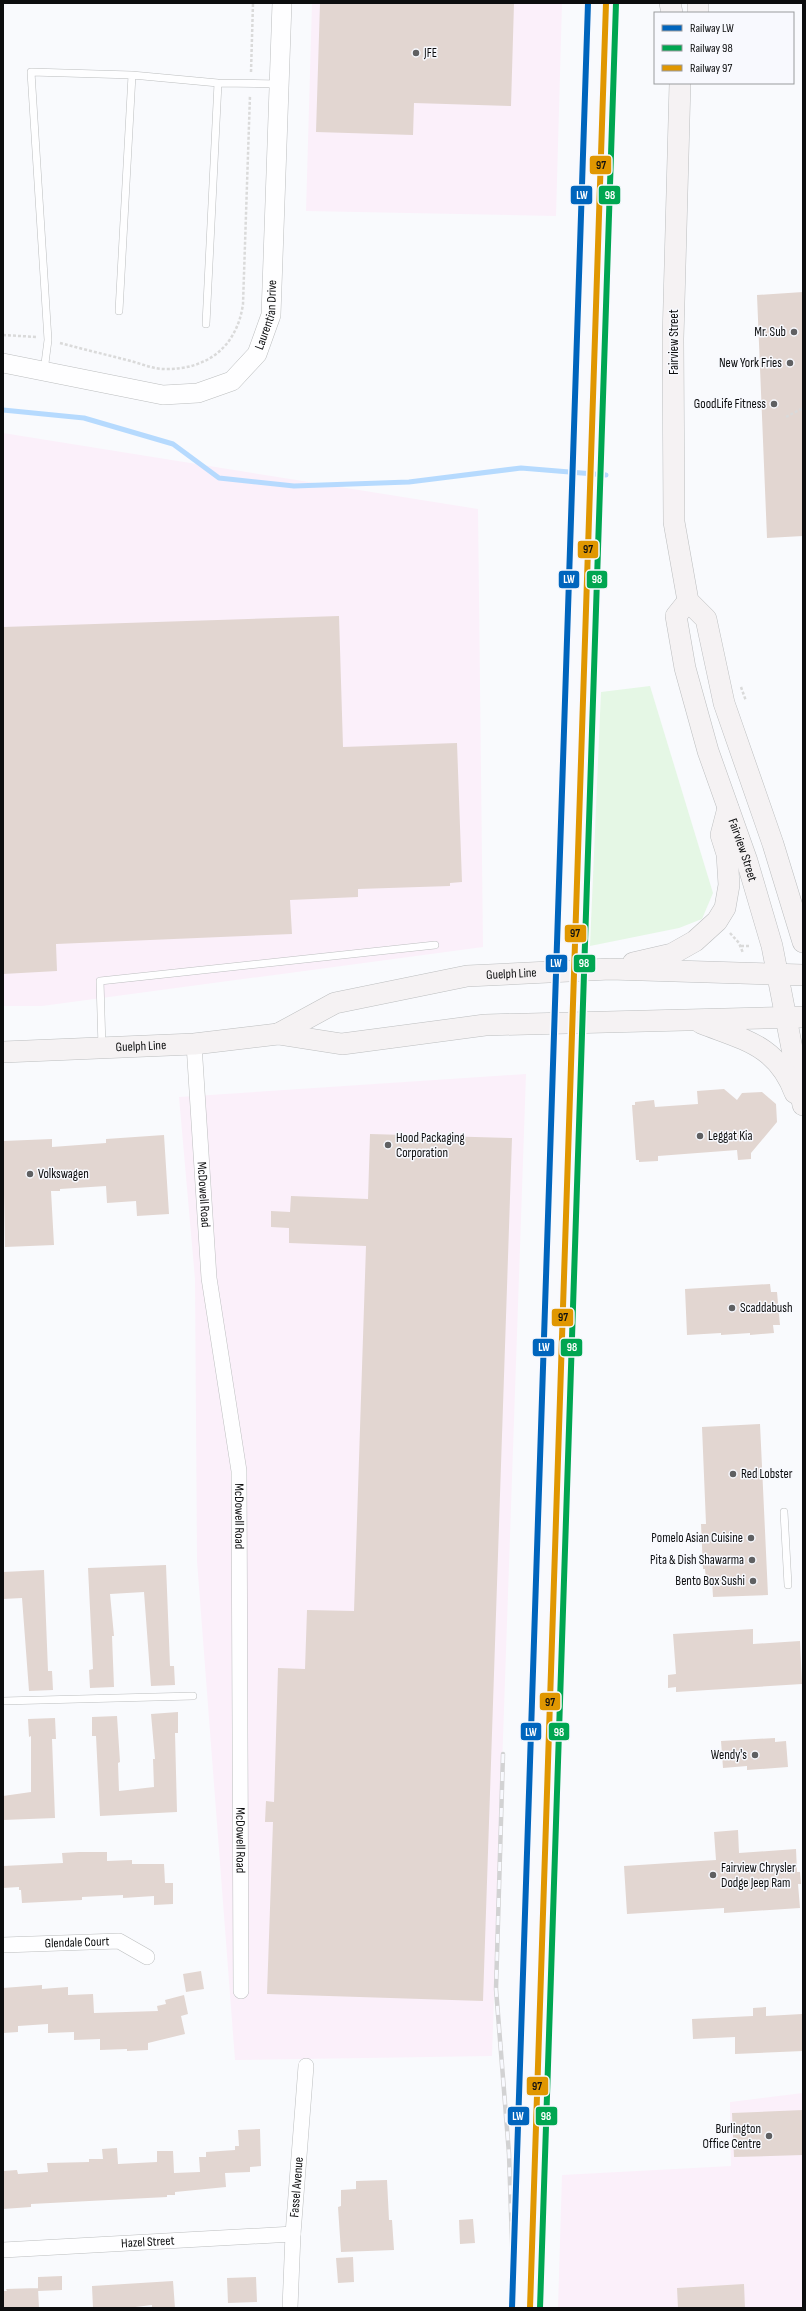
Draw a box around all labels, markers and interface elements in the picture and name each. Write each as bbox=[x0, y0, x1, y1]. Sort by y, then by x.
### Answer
legend bbox=[654, 12, 794, 84]
text: Railway LW bbox=[690, 21, 734, 36]
text: Railway 98 bbox=[690, 41, 733, 56]
place label: JFE bbox=[423, 45, 437, 61]
marker: JFE bbox=[411, 48, 421, 58]
text: Railway 97 bbox=[690, 61, 732, 76]
line badge: 97 bbox=[589, 155, 612, 175]
text: 97 bbox=[596, 159, 606, 172]
line badge: LW bbox=[570, 185, 593, 205]
line badge: 98 bbox=[598, 185, 621, 205]
text: LW bbox=[576, 189, 588, 202]
text: 98 bbox=[605, 189, 615, 202]
street label: Laurentian Drive bbox=[251, 280, 280, 352]
street label: Fairview Street bbox=[666, 309, 682, 375]
place label: Mr. Sub bbox=[754, 324, 786, 340]
marker: Mr. Sub bbox=[789, 327, 799, 337]
place label: New York Fries bbox=[719, 355, 782, 371]
marker: New York Fries bbox=[785, 358, 795, 368]
place label: GoodLife Fitness bbox=[694, 396, 766, 412]
marker: GoodLife Fitness bbox=[769, 399, 779, 409]
line badge: 97 bbox=[577, 540, 599, 559]
text: 97 bbox=[583, 543, 593, 556]
line badge: LW bbox=[558, 570, 580, 589]
line badge: 98 bbox=[586, 570, 608, 589]
text: LW bbox=[563, 573, 575, 586]
text: 98 bbox=[592, 573, 602, 586]
street label: Fairview Street bbox=[725, 816, 761, 883]
line badge: 97 bbox=[564, 924, 587, 943]
text: 97 bbox=[570, 927, 580, 940]
line badge: LW bbox=[545, 954, 568, 973]
line badge: 98 bbox=[573, 954, 596, 973]
text: LW bbox=[550, 957, 562, 970]
text: 98 bbox=[579, 957, 589, 970]
street label: Guelph Line bbox=[486, 965, 537, 983]
street label: Guelph Line bbox=[115, 1037, 167, 1055]
place label: Leggat Kia bbox=[708, 1128, 752, 1144]
place label: Hood Packaging Corporation bbox=[396, 1130, 465, 1161]
marker: Leggat Kia bbox=[695, 1131, 705, 1141]
marker: Hood Packaging Corporation bbox=[383, 1140, 393, 1150]
street label: McDowell Road bbox=[194, 1161, 214, 1228]
place label: Volkswagen bbox=[38, 1166, 89, 1182]
marker: Volkswagen bbox=[25, 1169, 35, 1179]
place label: Scaddabush bbox=[740, 1300, 793, 1316]
marker: Scaddabush bbox=[727, 1303, 737, 1313]
line badge: 97 bbox=[551, 1308, 574, 1327]
text: 97 bbox=[558, 1311, 568, 1324]
line badge: LW bbox=[532, 1338, 555, 1357]
line badge: 98 bbox=[560, 1338, 583, 1357]
text: LW bbox=[538, 1341, 550, 1354]
text: 98 bbox=[567, 1341, 577, 1354]
place label: Red Lobster bbox=[741, 1466, 793, 1482]
marker: Red Lobster bbox=[728, 1469, 738, 1479]
street label: McDowell Road bbox=[231, 1483, 247, 1549]
place label: Pomelo Asian Cuisine bbox=[651, 1530, 743, 1546]
marker: Pomelo Asian Cuisine bbox=[746, 1533, 756, 1543]
place label: Pita & Dish Shawarma bbox=[650, 1552, 744, 1568]
marker: Pita & Dish Shawarma bbox=[747, 1555, 757, 1565]
place label: Bento Box Sushi bbox=[675, 1573, 745, 1589]
marker: Bento Box Sushi bbox=[748, 1576, 758, 1586]
line badge: 97 bbox=[539, 1692, 561, 1711]
text: 97 bbox=[545, 1696, 555, 1709]
line badge: LW bbox=[520, 1722, 542, 1741]
line badge: 98 bbox=[548, 1722, 570, 1741]
text: LW bbox=[525, 1726, 537, 1739]
text: 98 bbox=[554, 1726, 564, 1739]
place label: Wendy's bbox=[711, 1747, 747, 1763]
marker: Wendy's bbox=[750, 1750, 760, 1760]
street label: McDowell Road bbox=[232, 1807, 249, 1873]
place label: Fairview Chrysler Dodge Jeep Ram bbox=[721, 1860, 796, 1891]
marker: Fairview Chrysler Dodge Jeep Ram bbox=[708, 1870, 718, 1880]
street label: Glendale Court bbox=[44, 1933, 110, 1952]
line badge: 97 bbox=[526, 2076, 549, 2096]
text: 97 bbox=[532, 2080, 542, 2093]
line badge: LW bbox=[507, 2106, 530, 2126]
line badge: 98 bbox=[535, 2106, 558, 2126]
text: LW bbox=[512, 2110, 524, 2123]
text: 98 bbox=[541, 2110, 551, 2123]
place label: Burlington Office Centre bbox=[702, 2121, 761, 2152]
marker: Burlington Office Centre bbox=[764, 2131, 774, 2141]
street label: Fassel Avenue bbox=[286, 2156, 307, 2218]
street label: Hazel Street bbox=[121, 2233, 175, 2251]

